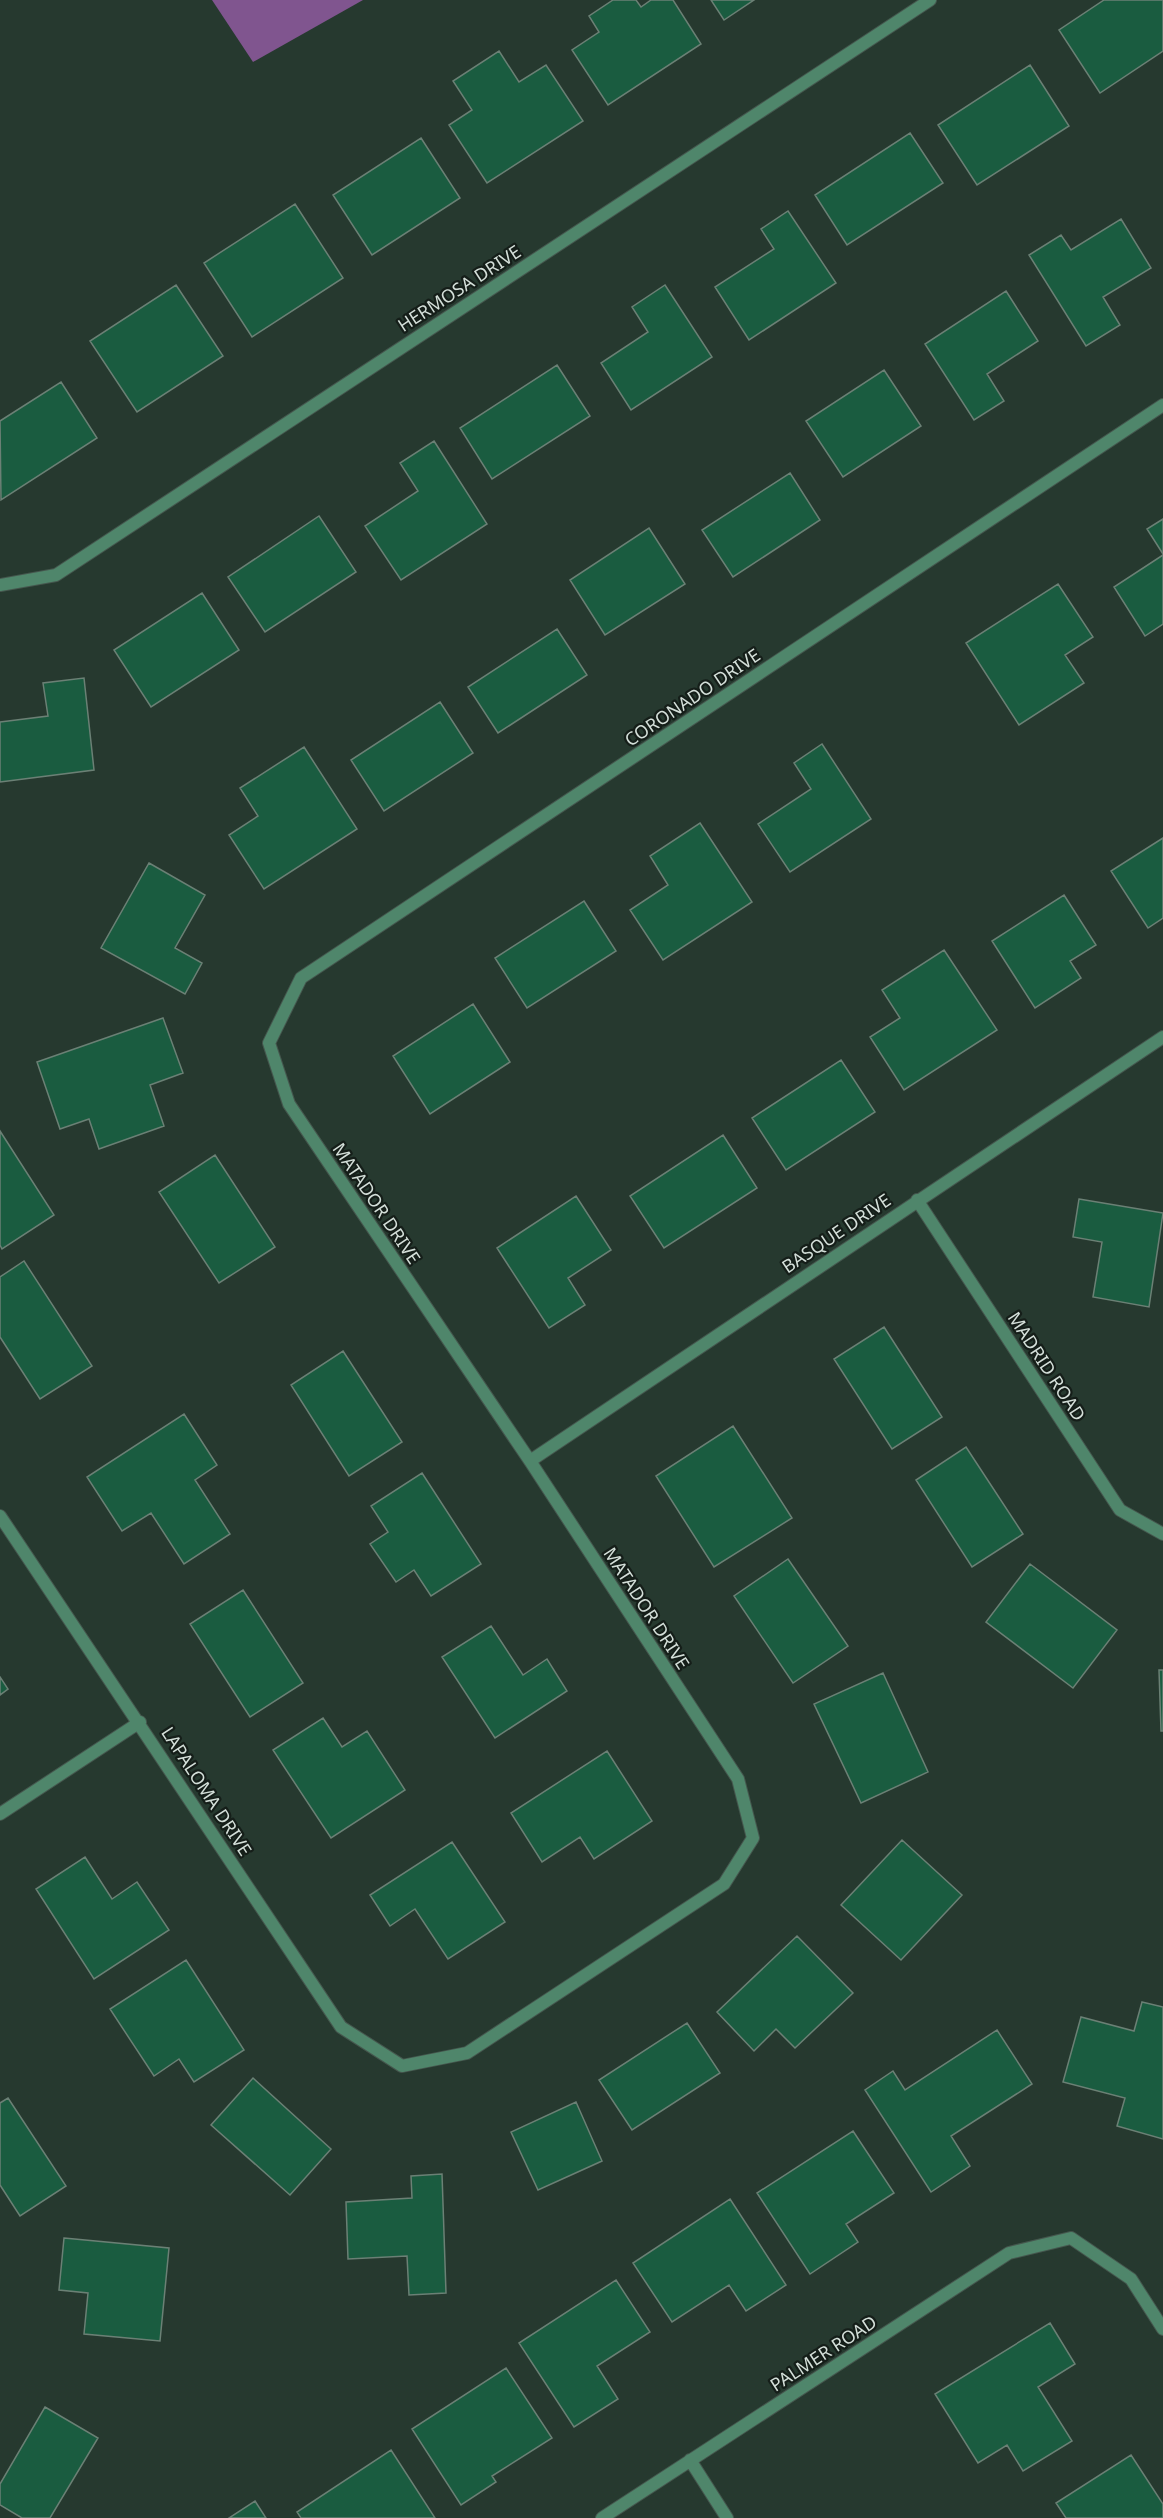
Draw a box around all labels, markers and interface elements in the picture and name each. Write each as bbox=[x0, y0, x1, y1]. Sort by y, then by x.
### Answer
street label: HERMOSA DRIVE bbox=[393, 239, 525, 337]
street label: CORONADO DRIVE bbox=[620, 643, 764, 751]
street label: MATADOR DRIVE bbox=[328, 1138, 426, 1268]
street label: BASQUE DRIVE bbox=[777, 1188, 895, 1278]
street label: MADRID ROAD bbox=[1003, 1307, 1091, 1425]
street label: MATADOR DRIVE bbox=[599, 1542, 695, 1674]
street label: LAPALOMA DRIVE bbox=[156, 1722, 258, 1860]
street label: PALMER ROAD bbox=[765, 2310, 881, 2396]

